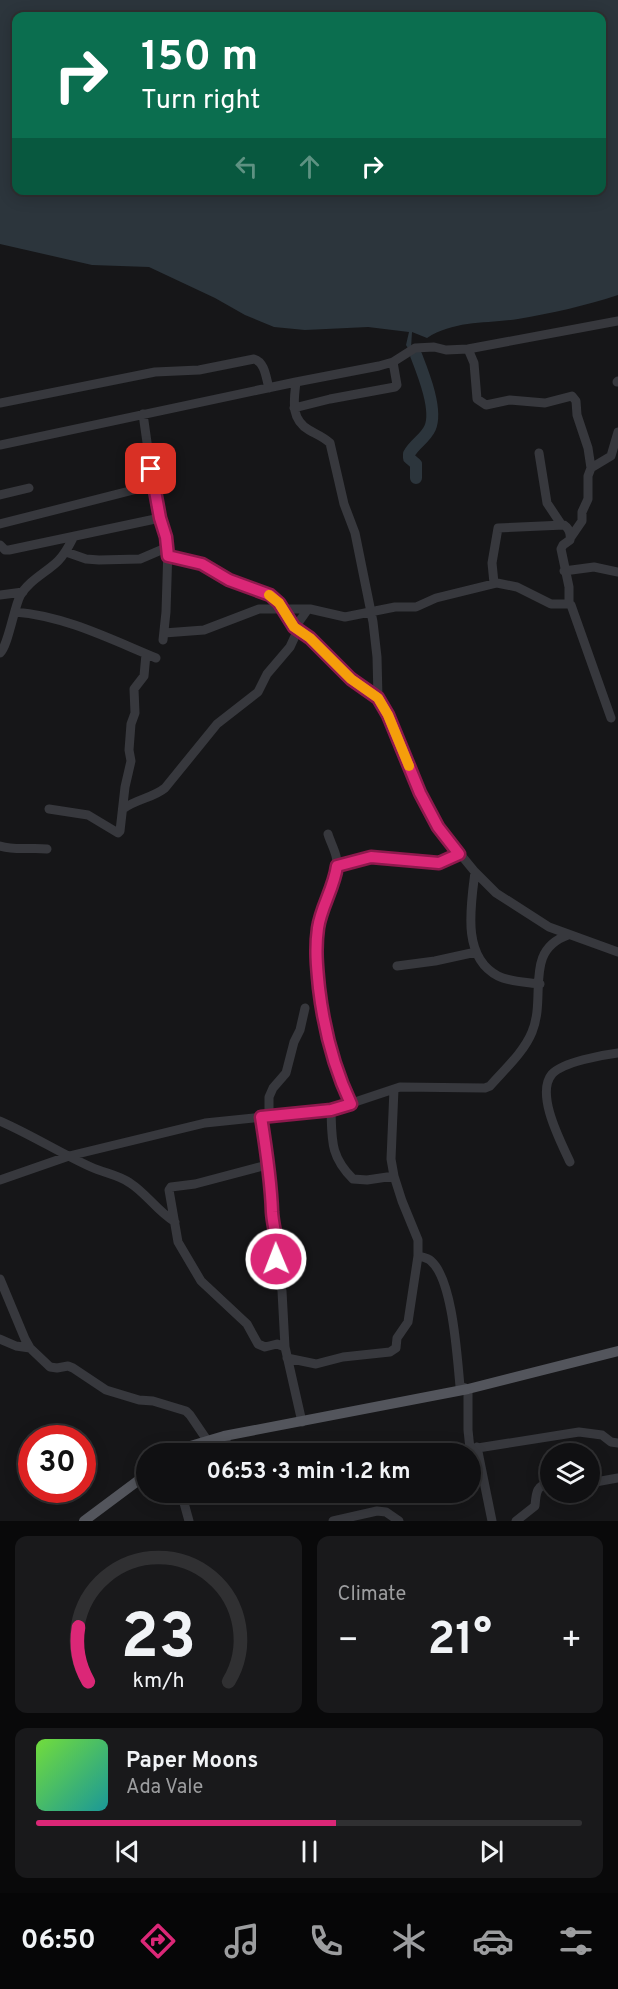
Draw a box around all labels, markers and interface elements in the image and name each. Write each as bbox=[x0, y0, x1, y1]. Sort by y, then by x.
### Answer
text: 150 m bbox=[141, 32, 258, 85]
icon: right bbox=[42, 36, 120, 114]
text: Turn right bbox=[141, 84, 260, 118]
icon: left bbox=[230, 150, 263, 183]
icon: ahead bbox=[293, 150, 326, 183]
icon: right bbox=[356, 150, 389, 183]
pin bbox=[125, 443, 176, 494]
icon: arrive bbox=[134, 452, 167, 485]
position arrow bbox=[244, 1227, 308, 1291]
speed limit sign: 30 bbox=[18, 1425, 96, 1503]
map controls bbox=[540, 1443, 600, 1503]
button: layers bbox=[540, 1443, 600, 1503]
text: 06:53 · 3 min · 1.2 km bbox=[207, 1459, 410, 1486]
text: Climate bbox=[338, 1582, 406, 1608]
text: 23 bbox=[120, 1601, 196, 1680]
text: 21° bbox=[428, 1613, 492, 1670]
text: − bbox=[338, 1621, 359, 1663]
text: + bbox=[561, 1621, 582, 1663]
text: km/h bbox=[132, 1668, 184, 1695]
text: Paper Moons bbox=[126, 1748, 258, 1775]
text: Ada Vale bbox=[126, 1775, 203, 1801]
icon: previous bbox=[111, 1835, 144, 1868]
icon: pause bbox=[293, 1835, 326, 1868]
icon: next bbox=[475, 1835, 508, 1868]
icon: directions bbox=[137, 1920, 179, 1962]
icon: music bbox=[221, 1920, 263, 1962]
icon: phone bbox=[305, 1920, 347, 1962]
icon: climate bbox=[388, 1920, 430, 1962]
icon: car bbox=[472, 1920, 514, 1962]
icon: filters bbox=[555, 1920, 597, 1962]
text: 06:50 bbox=[21, 1924, 96, 1958]

